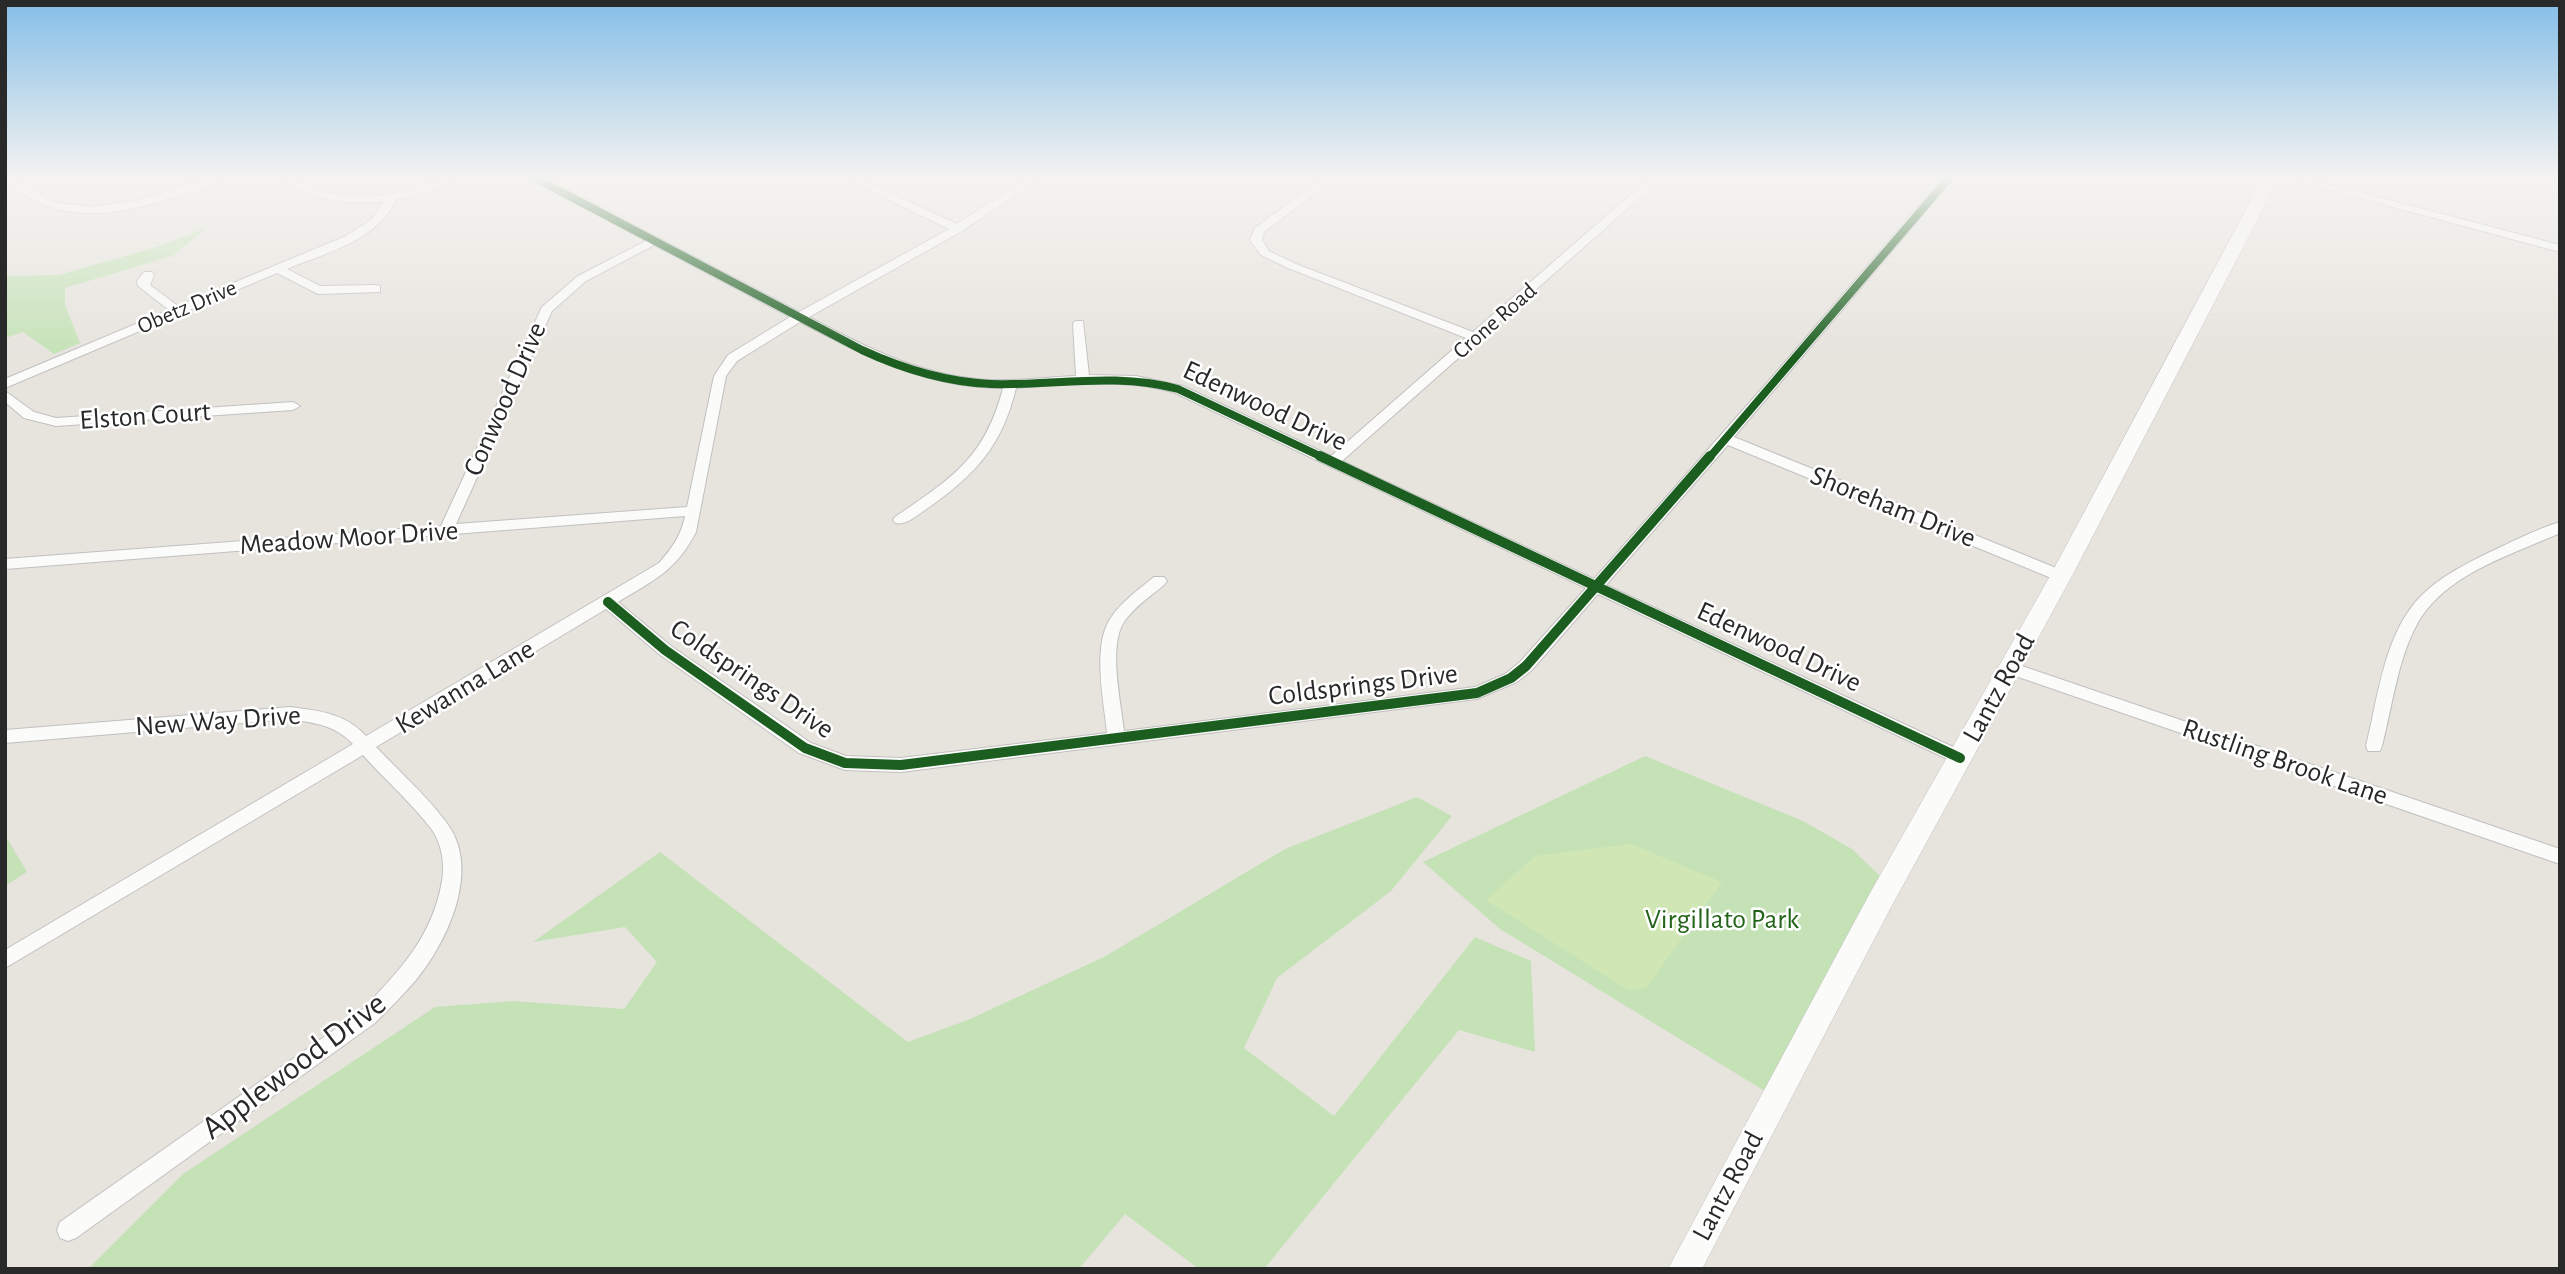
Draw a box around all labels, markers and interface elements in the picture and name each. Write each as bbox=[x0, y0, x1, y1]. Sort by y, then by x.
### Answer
street label: Obetz Drive bbox=[133, 274, 241, 340]
street label: Crone Road bbox=[1447, 277, 1543, 365]
street label: Conwood Drive bbox=[456, 317, 554, 481]
street label: Edenwood Drive bbox=[1177, 353, 1353, 459]
street label: Elston Court bbox=[78, 395, 212, 437]
street label: Shoreham Drive bbox=[1805, 459, 1981, 555]
street label: Meadow Moor Drive bbox=[238, 514, 460, 562]
street label: Edenwood Drive bbox=[1691, 594, 1867, 700]
street label: Coldsprings Drive bbox=[664, 612, 840, 746]
street label: Lantz Road bbox=[1955, 628, 2043, 748]
street label: Kewanna Lane bbox=[389, 632, 541, 742]
street label: Coldsprings Drive bbox=[1266, 657, 1460, 713]
street label: New Way Drive bbox=[134, 698, 302, 744]
street label: Rustling Brook Lane bbox=[2178, 711, 2392, 813]
park label: Virgillato Park bbox=[1645, 903, 1799, 937]
street label: Applewood Drive bbox=[194, 984, 394, 1148]
street label: Lantz Road bbox=[1685, 1125, 1771, 1247]

